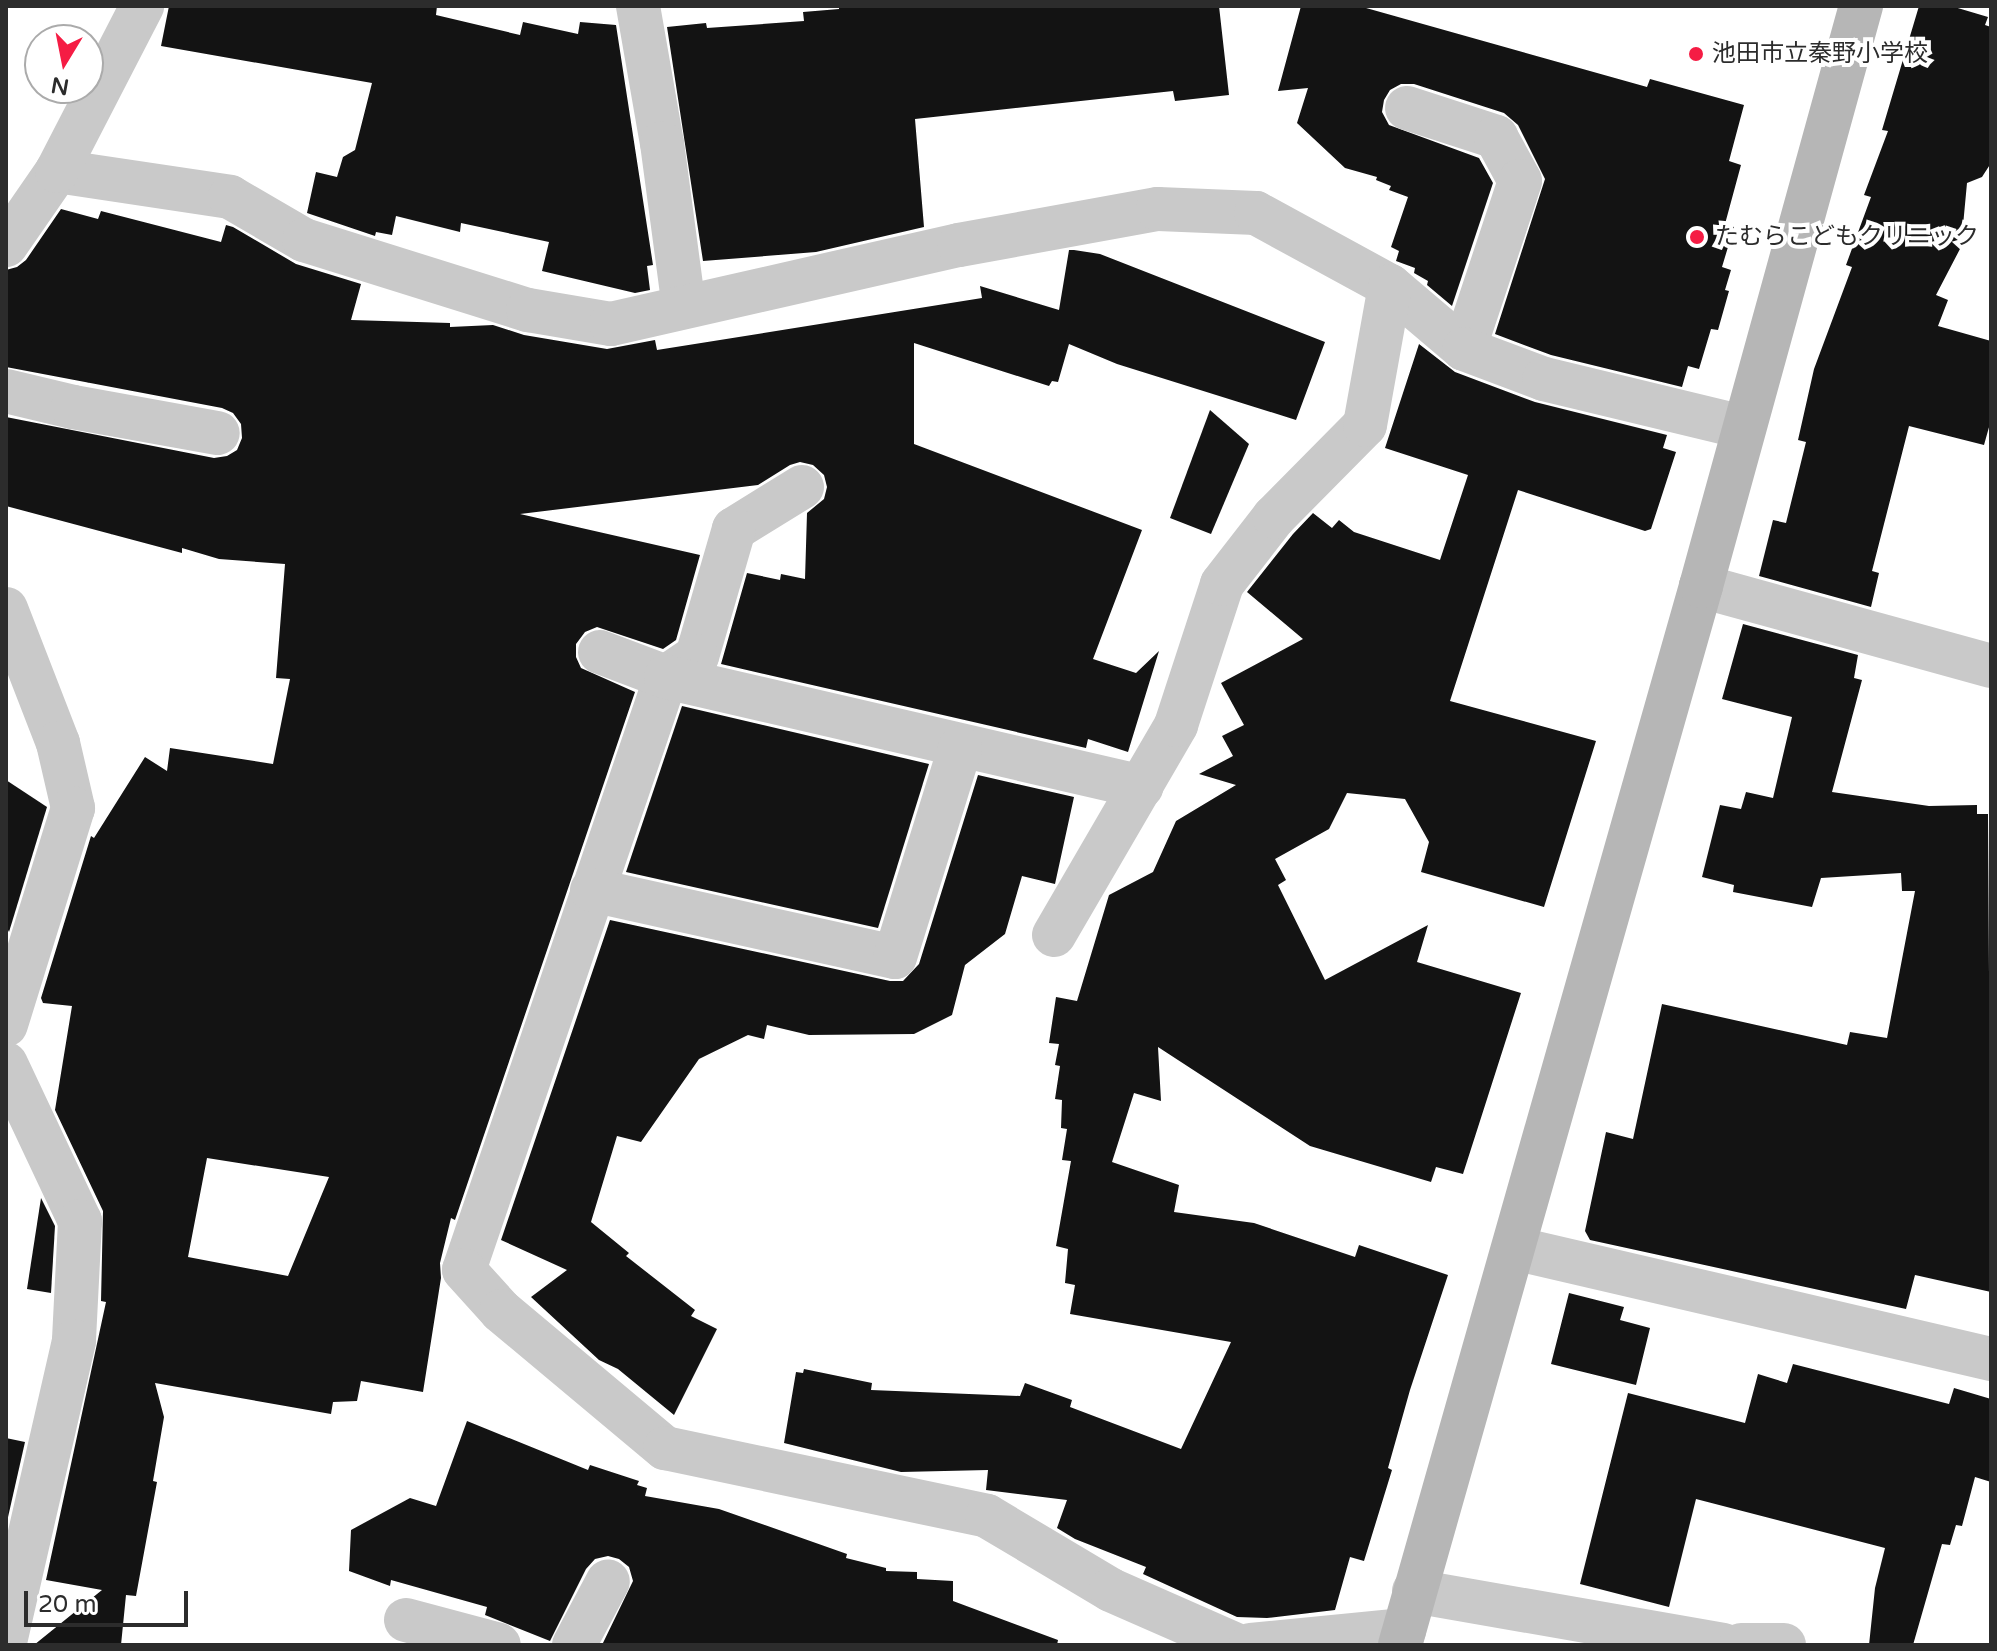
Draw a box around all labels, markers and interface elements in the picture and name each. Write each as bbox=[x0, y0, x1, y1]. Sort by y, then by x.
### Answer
north arrow bbox=[24, 24, 104, 104]
place label: 池田市立秦野小学校 bbox=[1712, 40, 1928, 68]
marker: 池田市立秦野小学校 bbox=[1687, 45, 1705, 63]
text: N bbox=[49, 71, 71, 100]
place label: たむらこどもクリニック bbox=[1715, 223, 1979, 251]
marker: たむらこどもクリニック bbox=[1686, 226, 1708, 248]
scale bar bbox=[28, 1575, 192, 1625]
text: 20 m bbox=[38, 1590, 96, 1619]

